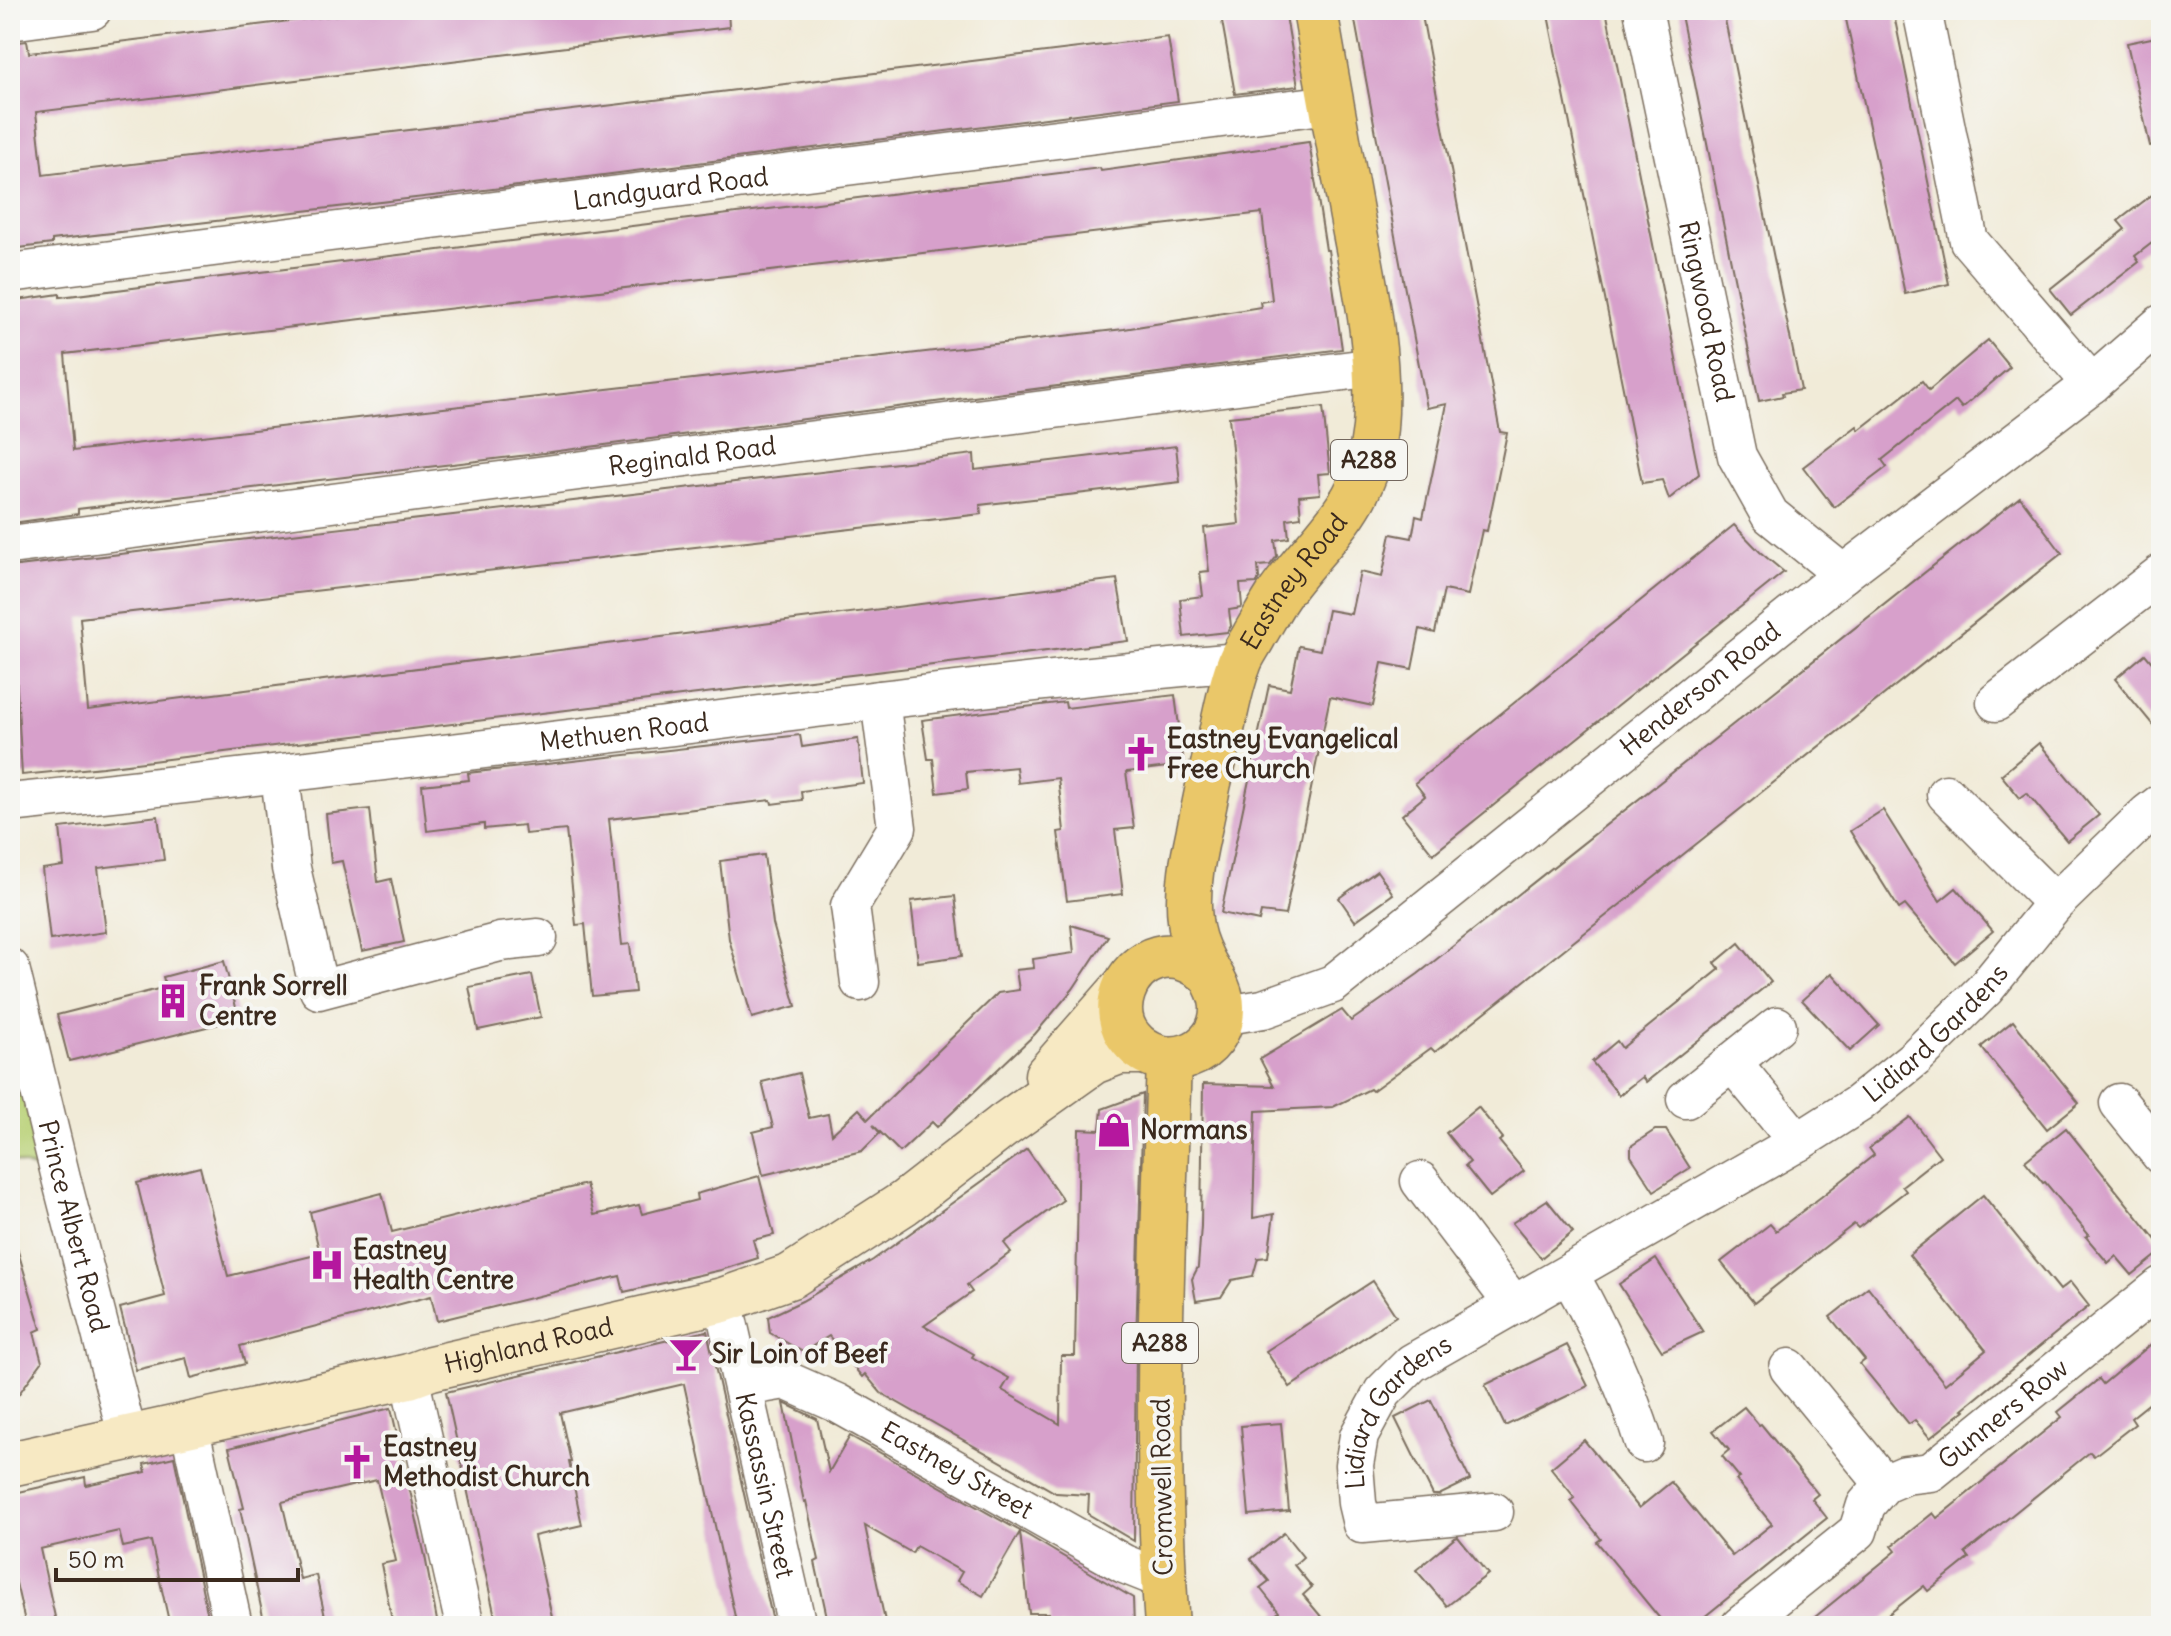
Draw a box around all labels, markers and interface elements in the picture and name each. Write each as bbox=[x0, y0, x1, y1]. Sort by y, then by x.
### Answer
street label: Landguard Road bbox=[571, 159, 770, 217]
street label: Ringwood Road bbox=[1672, 218, 1742, 405]
street label: Reginald Road bbox=[606, 428, 778, 483]
road number: A288 bbox=[1331, 440, 1407, 480]
street label: Eastney Road bbox=[1233, 506, 1354, 655]
street label: Henderson Road bbox=[1613, 614, 1787, 763]
street label: Methuen Road bbox=[538, 705, 710, 758]
place label: Eastney Evangelical Free Church bbox=[1167, 722, 1399, 785]
church icon: Eastney Evangelical Free Church bbox=[1122, 735, 1160, 773]
street label: Lidiard Gardens bbox=[1856, 957, 2015, 1109]
place label: Frank Sorrell Centre bbox=[199, 969, 347, 1032]
building icon: Frank Sorrell Centre bbox=[154, 982, 192, 1020]
shop icon: Normans bbox=[1095, 1111, 1133, 1149]
place label: Normans bbox=[1140, 1113, 1248, 1146]
street label: Prince Albert Road bbox=[32, 1117, 117, 1336]
place label: Eastney Health Centre bbox=[353, 1233, 514, 1296]
hospital icon: Eastney Health Centre bbox=[308, 1246, 346, 1284]
street label: Highland Road bbox=[441, 1309, 616, 1380]
road number: A288 bbox=[1122, 1323, 1198, 1363]
street label: Lidiard Gardens bbox=[1337, 1327, 1457, 1490]
bar icon: Sir Loin of Beef bbox=[667, 1335, 705, 1373]
place label: Sir Loin of Beef bbox=[712, 1337, 889, 1370]
street label: Gunners Row bbox=[1931, 1351, 2075, 1476]
street label: Kassassin Street bbox=[728, 1389, 803, 1581]
street label: Cromwell Road bbox=[1143, 1398, 1180, 1576]
street label: Eastney Street bbox=[875, 1414, 1040, 1526]
place label: Eastney Methodist Church bbox=[383, 1430, 590, 1493]
church icon: Eastney Methodist Church bbox=[338, 1443, 376, 1481]
scale bar bbox=[56, 1532, 298, 1582]
text: 50 m bbox=[68, 1544, 124, 1574]

